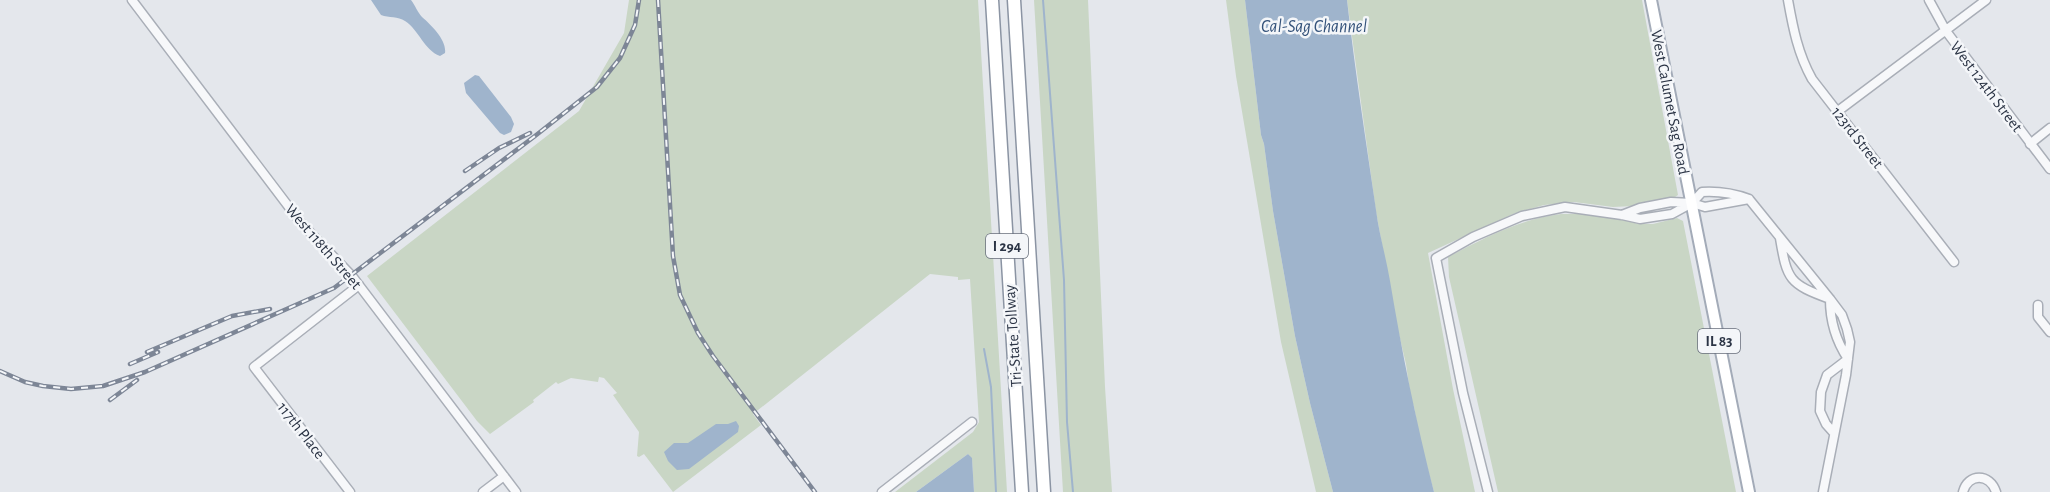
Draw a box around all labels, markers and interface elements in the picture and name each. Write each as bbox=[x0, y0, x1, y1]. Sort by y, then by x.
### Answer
water label: Cal-Sag Channel bbox=[1261, 18, 1367, 36]
street label: West Calumet Sag Road bbox=[1648, 28, 1692, 176]
street label: West 124th Street bbox=[1947, 38, 2025, 135]
street label: 123rd Street bbox=[1828, 104, 1886, 171]
street label: West 118th Street bbox=[282, 201, 364, 292]
road number: I 294 bbox=[986, 234, 1028, 258]
street label: Tri-State Tollway bbox=[1001, 284, 1026, 388]
road number: IL 83 bbox=[1698, 329, 1740, 353]
street label: 117th Place bbox=[274, 399, 328, 462]

